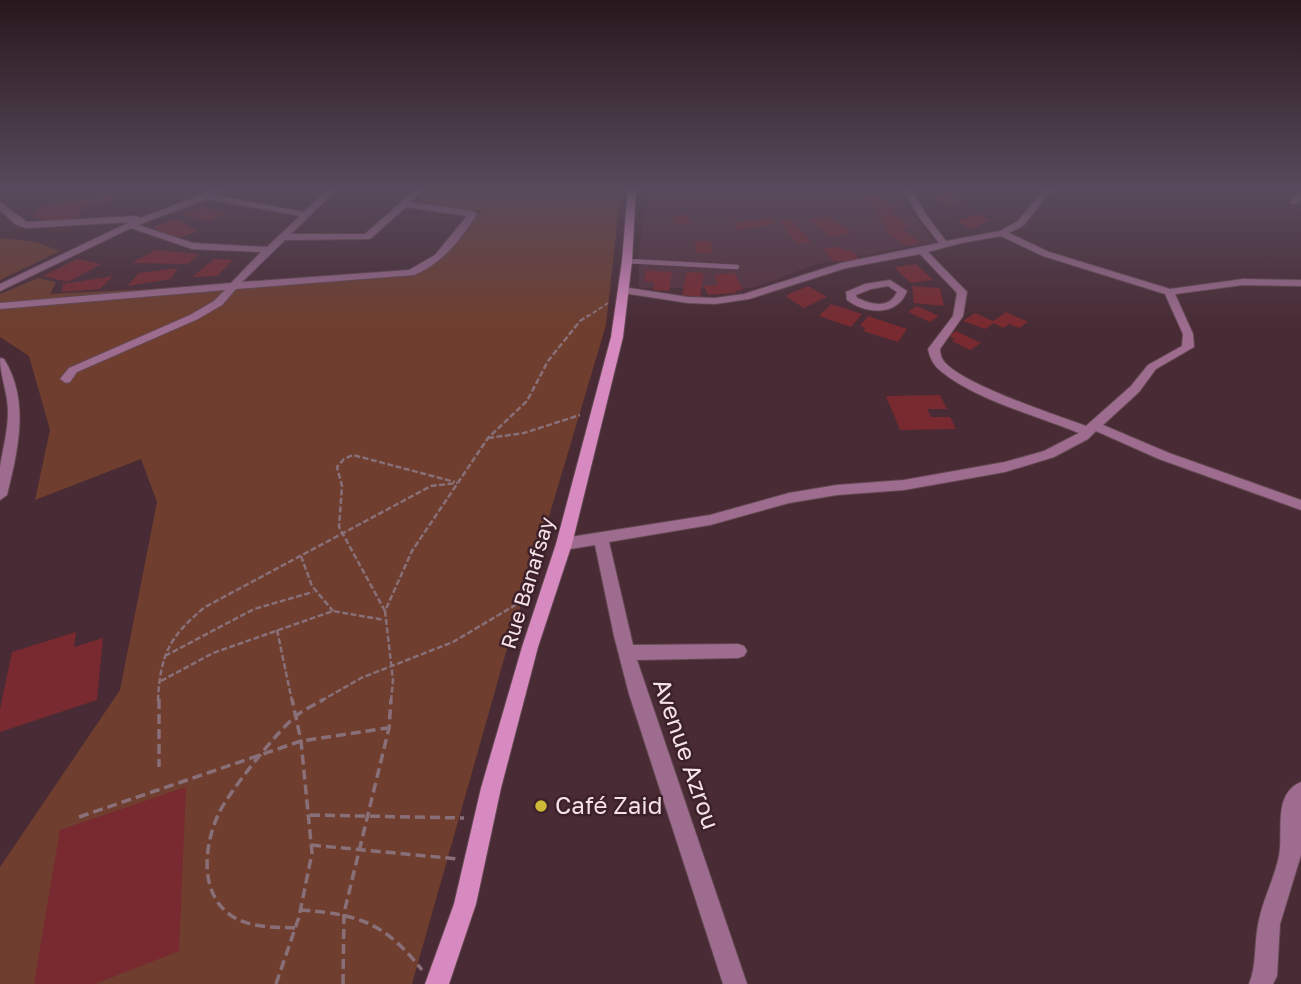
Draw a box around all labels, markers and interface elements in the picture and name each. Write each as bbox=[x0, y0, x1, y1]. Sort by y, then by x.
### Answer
street label: Rue Banafsay bbox=[495, 513, 560, 652]
street label: Avenue Azrou bbox=[648, 674, 727, 833]
place label: Café Zaid bbox=[555, 790, 662, 819]
marker: Café Zaid bbox=[533, 798, 549, 814]

